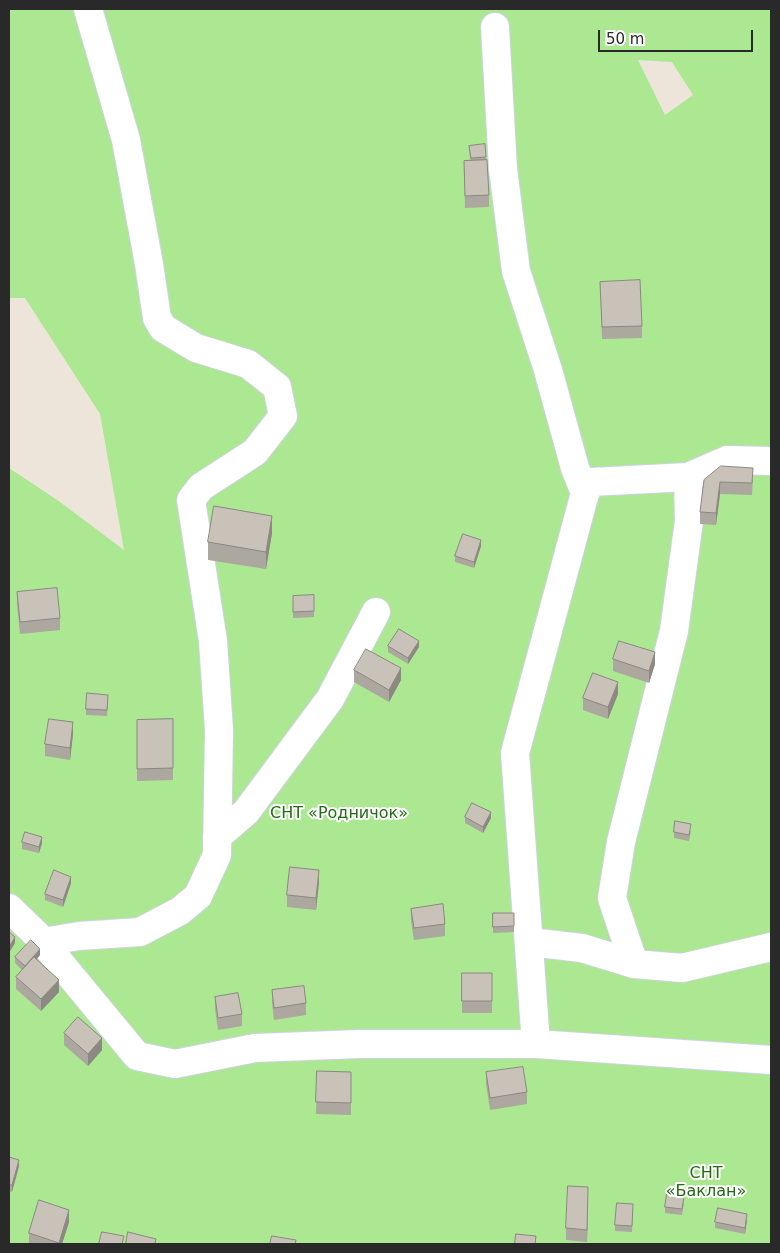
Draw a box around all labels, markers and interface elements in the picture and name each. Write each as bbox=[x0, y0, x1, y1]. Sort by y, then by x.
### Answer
scale bar bbox=[600, 20, 755, 52]
text: 50 m bbox=[606, 30, 644, 48]
park label: СНТ «Родничок» bbox=[270, 804, 408, 824]
park label: СНТ «Баклан» bbox=[666, 1164, 746, 1202]

